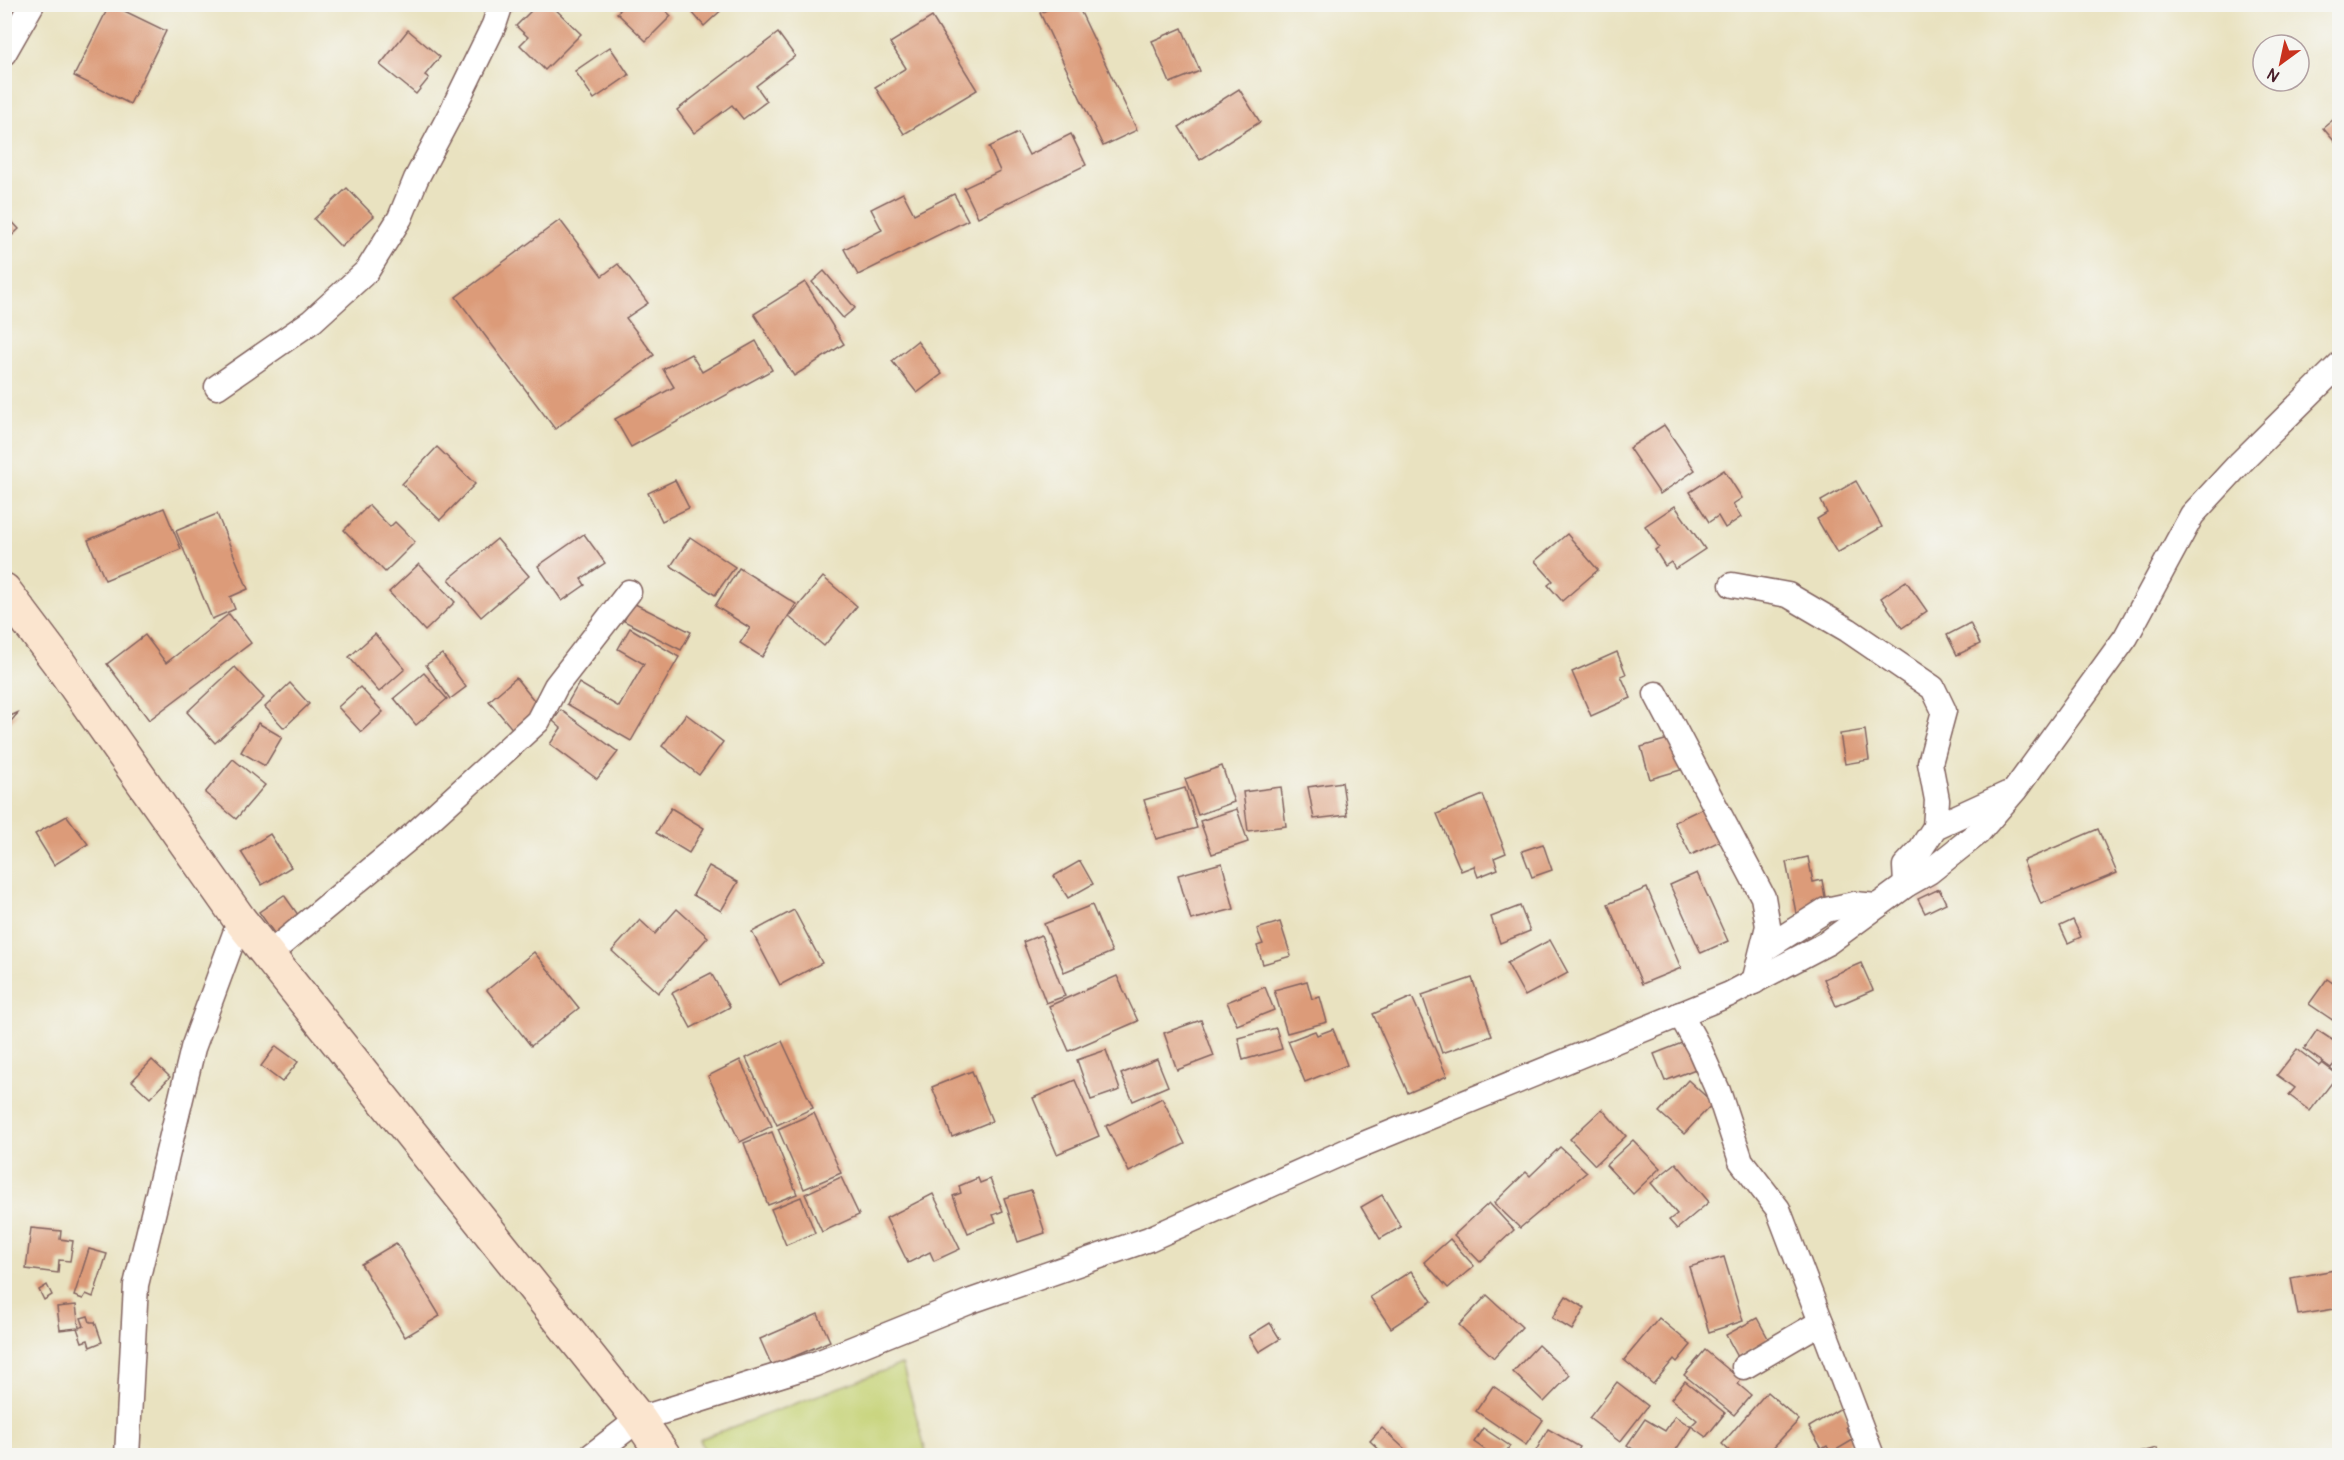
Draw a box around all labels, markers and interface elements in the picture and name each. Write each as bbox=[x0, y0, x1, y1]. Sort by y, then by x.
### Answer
north arrow bbox=[2251, 33, 2311, 93]
text: N bbox=[2263, 63, 2283, 86]

